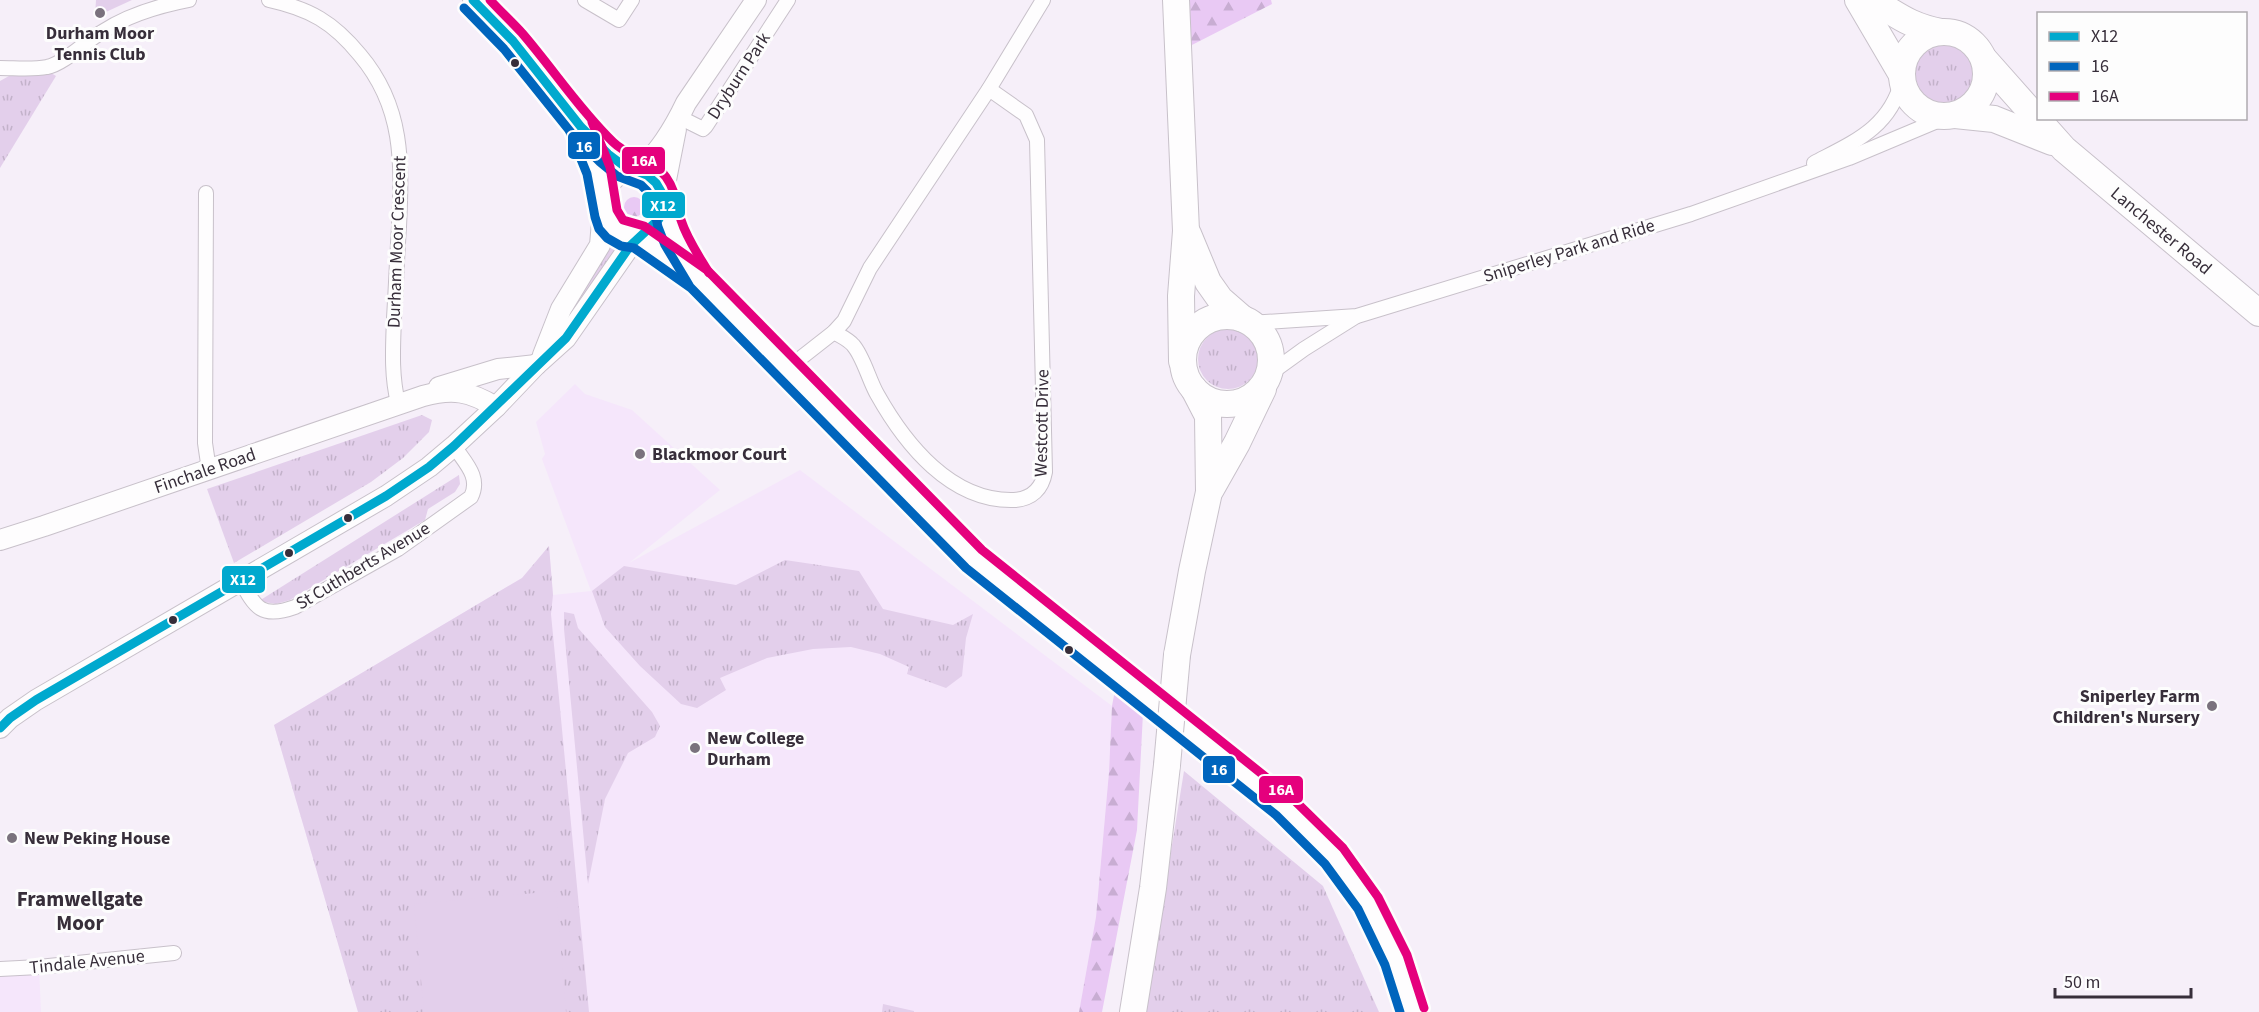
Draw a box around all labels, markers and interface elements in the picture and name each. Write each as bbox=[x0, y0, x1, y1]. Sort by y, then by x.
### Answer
marker: Durham Moor Tennis Club bbox=[93, 6, 107, 20]
legend bbox=[2037, 12, 2247, 120]
place label: Durham Moor Tennis Club bbox=[46, 21, 155, 67]
text: X12 bbox=[2091, 24, 2118, 49]
street label: Dryburn Park bbox=[701, 27, 777, 124]
text: 16 bbox=[2091, 54, 2109, 79]
unlabelled marker bbox=[509, 57, 521, 69]
text: 16A bbox=[2091, 84, 2119, 109]
line badge: 16 bbox=[567, 131, 601, 160]
text: 16 bbox=[576, 136, 592, 158]
line badge: 16A bbox=[621, 146, 666, 175]
text: 16A bbox=[631, 150, 658, 172]
street label: Durham Moor Crescent bbox=[381, 155, 413, 329]
street label: Lanchester Road bbox=[2105, 181, 2217, 281]
line badge: X12 bbox=[641, 191, 686, 219]
text: X12 bbox=[650, 195, 676, 217]
street label: Sniperley Park and Ride bbox=[1480, 213, 1658, 289]
street label: Westcott Drive bbox=[1029, 369, 1055, 477]
street label: Finchale Road bbox=[151, 442, 259, 500]
place label: Blackmoor Court bbox=[652, 442, 787, 467]
marker: Blackmoor Court bbox=[633, 447, 647, 461]
unlabelled marker bbox=[342, 512, 354, 524]
street label: St Cuthberts Avenue bbox=[291, 516, 435, 616]
unlabelled marker bbox=[283, 547, 295, 559]
line badge: X12 bbox=[221, 565, 266, 594]
text: X12 bbox=[230, 569, 256, 591]
unlabelled marker bbox=[167, 614, 179, 626]
unlabelled marker bbox=[1063, 644, 1075, 656]
place label: Sniperley Farm Children's Nursery bbox=[2052, 684, 2201, 730]
marker: Sniperley Farm Children's Nursery bbox=[2205, 699, 2219, 713]
place label: New College Durham bbox=[707, 726, 804, 772]
marker: New College Durham bbox=[688, 741, 702, 755]
line badge: 16 bbox=[1202, 755, 1236, 784]
text: 16 bbox=[1211, 759, 1227, 781]
line badge: 16A bbox=[1258, 775, 1304, 804]
text: 16A bbox=[1268, 779, 1295, 801]
place label: New Peking House bbox=[24, 826, 170, 851]
marker: New Peking House bbox=[5, 831, 19, 845]
district label: Framwellgate Moor bbox=[17, 884, 143, 938]
street label: Tindale Avenue bbox=[28, 944, 146, 980]
scale bar bbox=[2055, 961, 2192, 999]
text: 50 m bbox=[2064, 970, 2100, 995]

